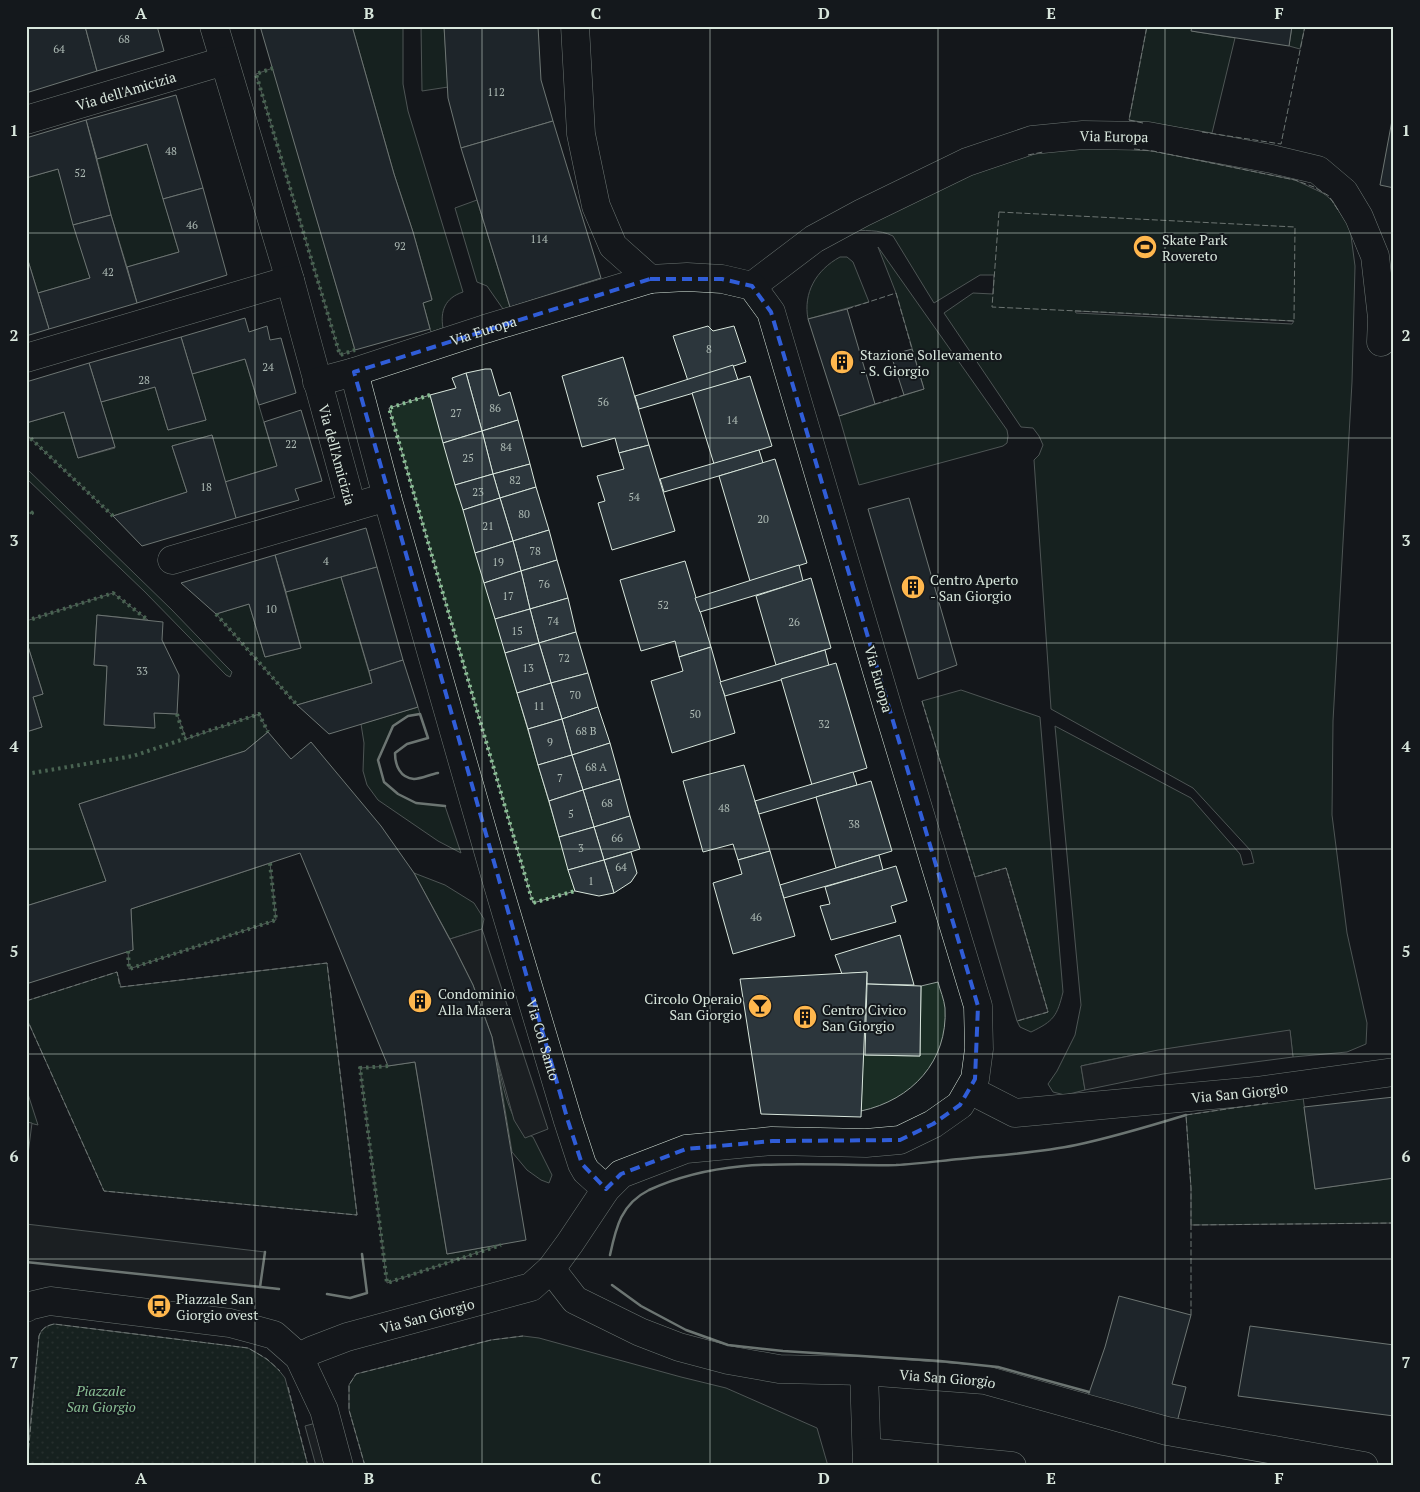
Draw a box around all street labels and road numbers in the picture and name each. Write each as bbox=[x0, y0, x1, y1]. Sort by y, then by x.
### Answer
street label: Via dell'Amicizia bbox=[73, 66, 178, 114]
street label: Via Europa bbox=[1080, 125, 1148, 146]
street label: Via Europa bbox=[447, 311, 518, 349]
street label: Via dell'Amicizia bbox=[315, 402, 360, 507]
street label: Via Europa bbox=[860, 643, 898, 715]
street label: Via Col Santo bbox=[523, 997, 565, 1083]
street label: Via San Giorgio bbox=[1190, 1077, 1289, 1106]
street label: Via San Giorgio bbox=[378, 1293, 477, 1337]
street label: Via San Giorgio bbox=[899, 1364, 999, 1392]

